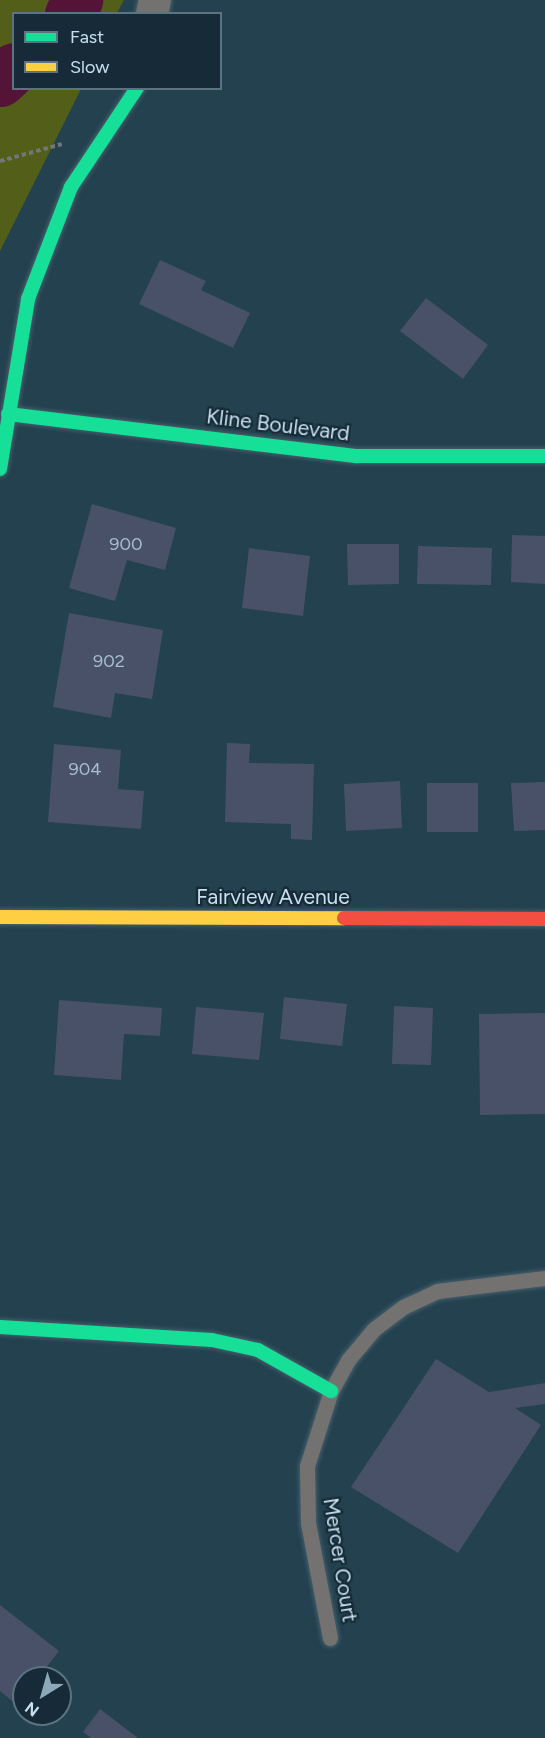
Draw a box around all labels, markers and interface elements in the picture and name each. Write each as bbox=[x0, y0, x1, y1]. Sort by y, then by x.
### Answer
legend bbox=[12, 12, 222, 90]
text: Fast bbox=[70, 26, 104, 48]
text: Slow bbox=[70, 56, 109, 78]
street label: Kline Boulevard bbox=[205, 404, 351, 446]
house number: 900 bbox=[109, 533, 143, 555]
house number: 902 bbox=[93, 650, 125, 672]
house number: 904 bbox=[69, 758, 101, 780]
street label: Fairview Avenue bbox=[196, 884, 350, 910]
street label: Mercer Court bbox=[318, 1496, 362, 1624]
north arrow bbox=[12, 1666, 72, 1726]
text: N bbox=[21, 1698, 43, 1720]

